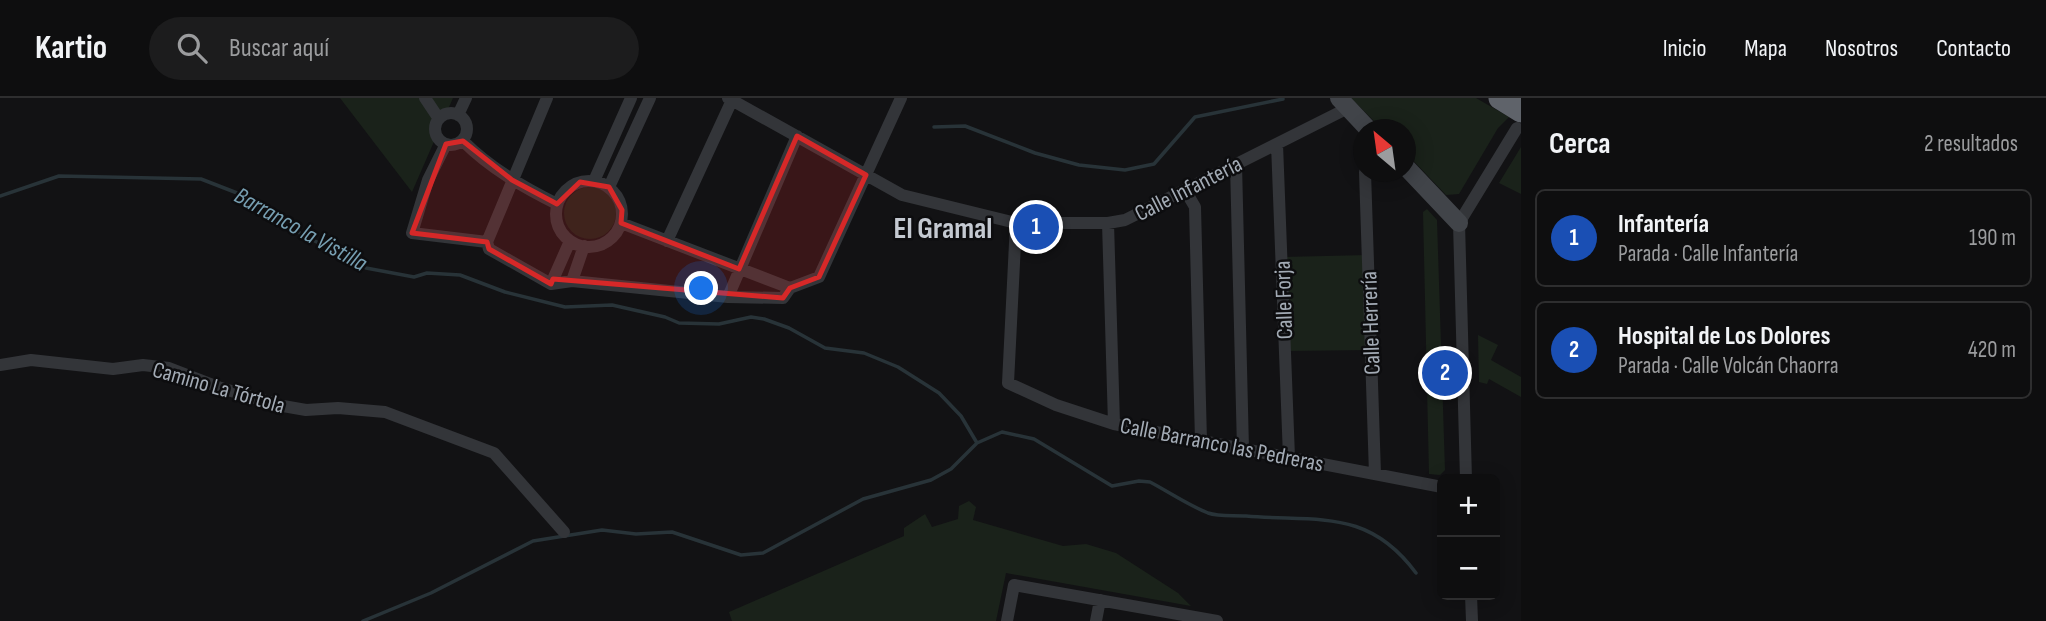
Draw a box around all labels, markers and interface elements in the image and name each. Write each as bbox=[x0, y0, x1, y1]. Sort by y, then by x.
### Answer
search box bbox=[149, 17, 639, 80]
text: Kartio bbox=[35, 28, 107, 68]
icon: search bbox=[173, 29, 211, 67]
text: Buscar aquí bbox=[229, 33, 329, 64]
text: Inicio bbox=[1663, 34, 1706, 63]
text: Mapa bbox=[1744, 34, 1787, 63]
text: Nosotros bbox=[1825, 34, 1898, 63]
text: Contacto bbox=[1936, 34, 2011, 63]
north arrow bbox=[1353, 119, 1416, 182]
text: Cerca bbox=[1549, 126, 1611, 162]
text: 2 resultados bbox=[1924, 130, 2018, 158]
street label: Calle Infantería bbox=[1130, 150, 1247, 228]
water label: Barranco la Vistilla bbox=[229, 181, 372, 278]
pin: 1 bbox=[1013, 201, 1059, 253]
text: Infantería bbox=[1618, 209, 1709, 240]
district label: El Gramal bbox=[894, 211, 992, 247]
text: 1 bbox=[1569, 224, 1579, 252]
text: 190 m bbox=[1969, 224, 2016, 252]
text: Parada · Calle Infantería bbox=[1618, 240, 1798, 268]
street label: Calle Forja bbox=[1269, 260, 1299, 340]
your location bbox=[684, 271, 718, 305]
street label: Calle Herrería bbox=[1355, 271, 1387, 375]
text: Hospital de Los Dolores bbox=[1618, 321, 1830, 352]
text: 2 bbox=[1569, 336, 1579, 364]
text: 420 m bbox=[1968, 336, 2016, 364]
pin: 2 bbox=[1422, 347, 1468, 399]
text: Parada · Calle Volcán Chaorra bbox=[1618, 352, 1839, 380]
street label: Camino La Tórtola bbox=[149, 356, 288, 420]
street label: Calle Barranco las Pedreras bbox=[1118, 412, 1326, 478]
map controls bbox=[1437, 474, 1500, 600]
button: + bbox=[1437, 474, 1500, 537]
button: − bbox=[1437, 537, 1500, 600]

